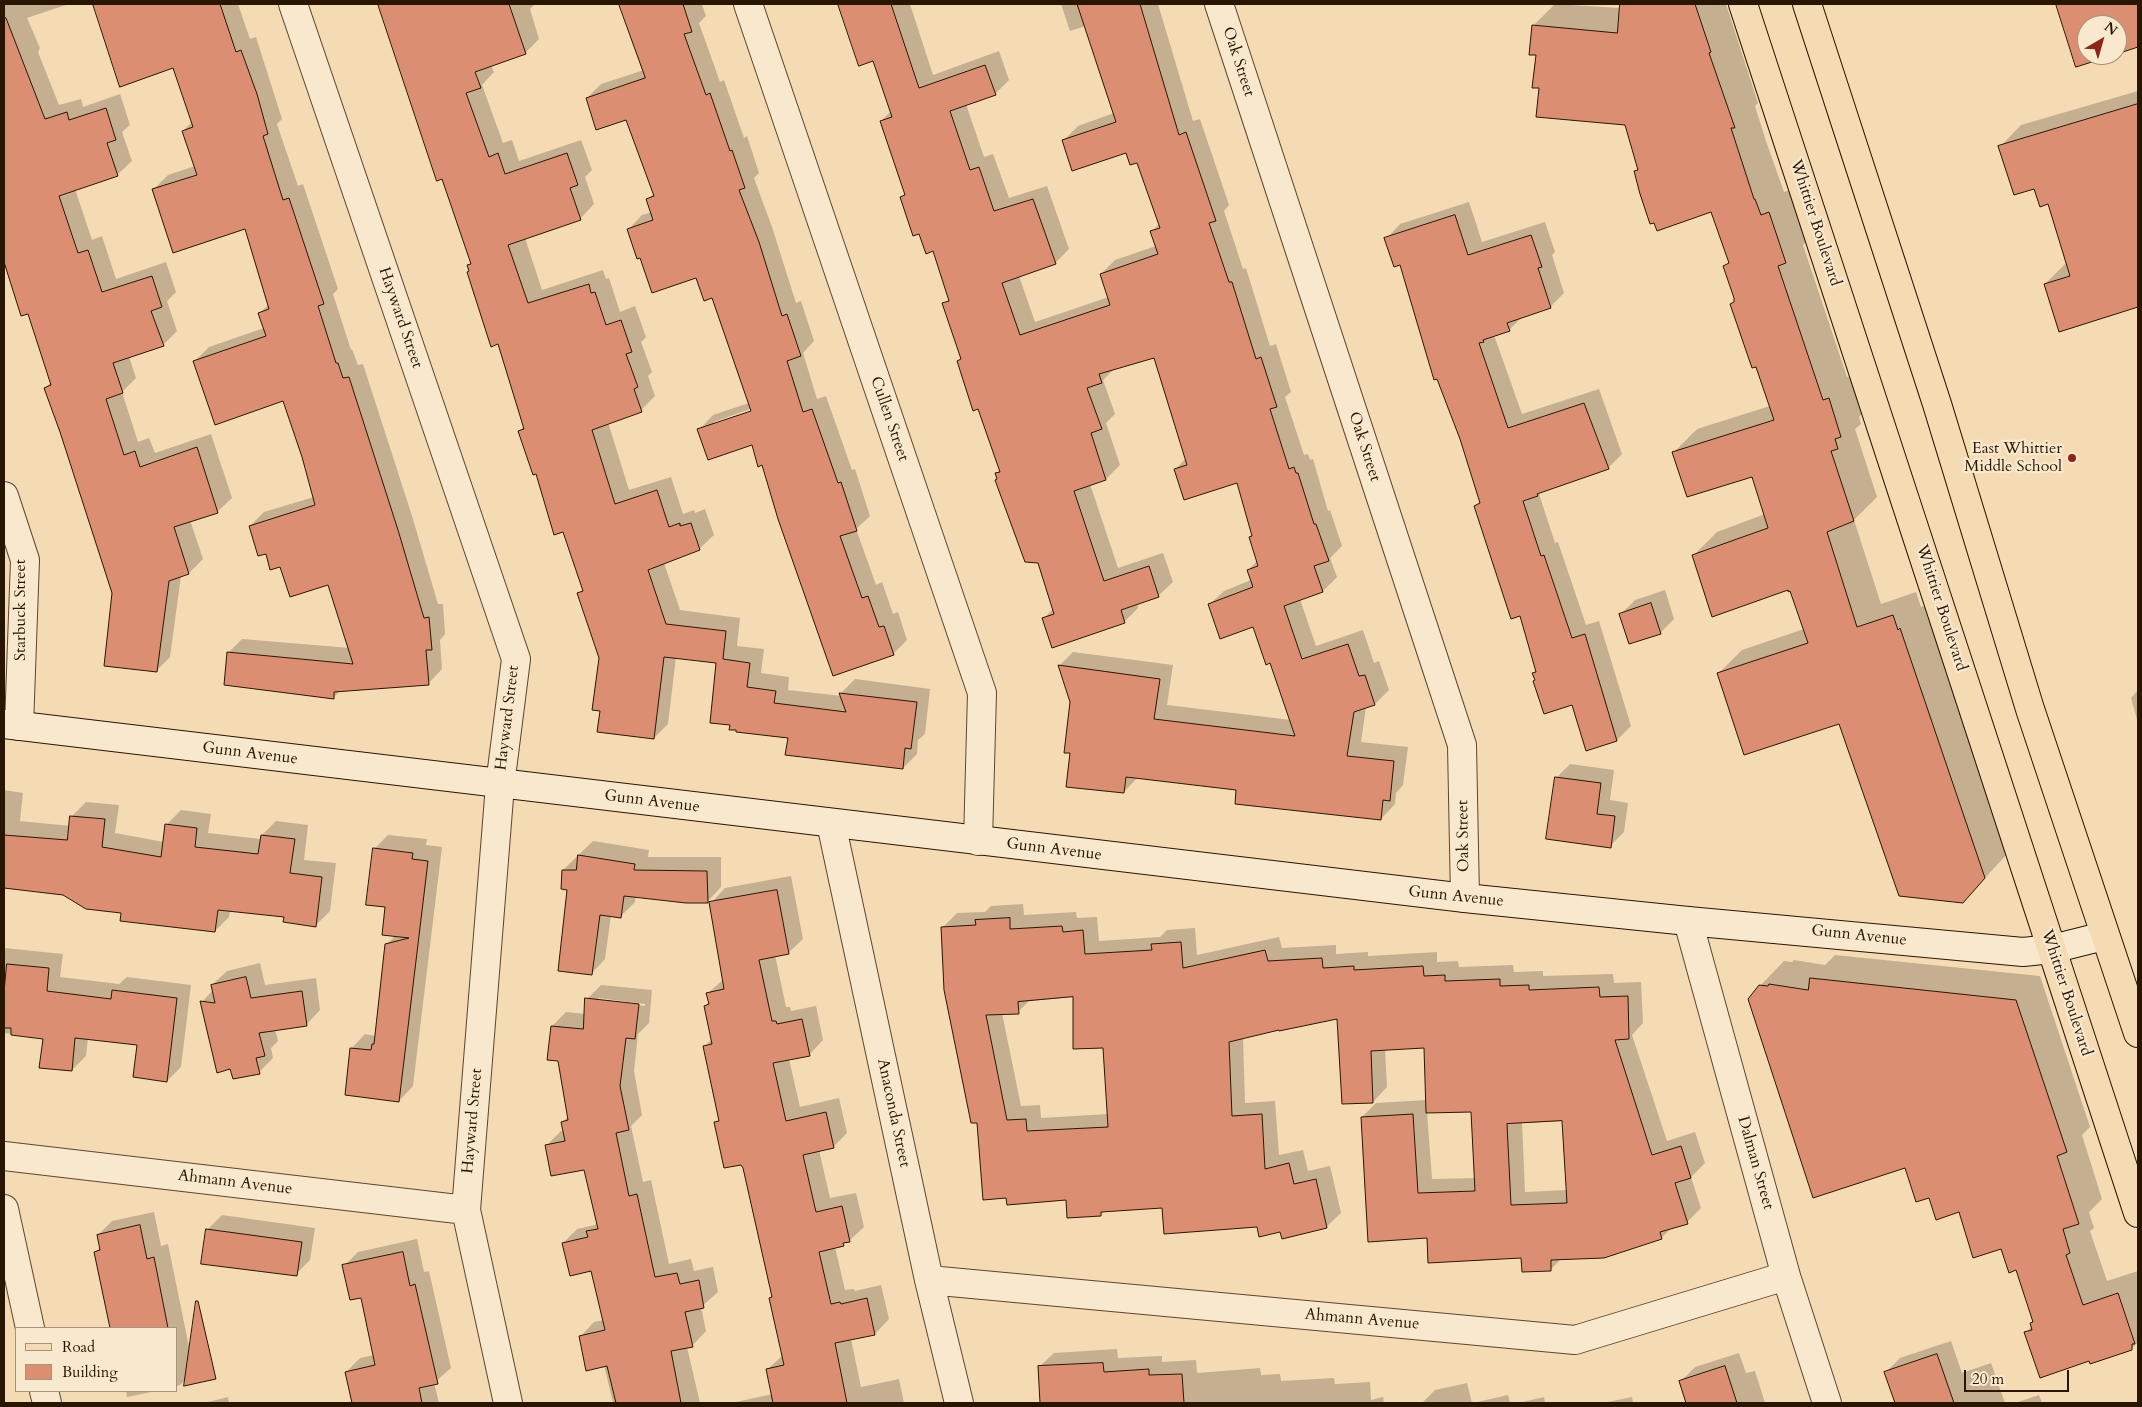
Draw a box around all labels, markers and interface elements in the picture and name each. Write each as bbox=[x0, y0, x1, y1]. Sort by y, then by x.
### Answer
north arrow bbox=[2077, 15, 2127, 65]
text: N bbox=[2100, 17, 2122, 40]
street label: Oak Street bbox=[1218, 25, 1258, 99]
street label: Whittier Boulevard bbox=[1785, 157, 1845, 289]
street label: Hayward Street bbox=[374, 265, 426, 371]
street label: Cullen Street bbox=[866, 374, 912, 464]
street label: Oak Street bbox=[1344, 410, 1384, 484]
place label: East Whittier Middle School bbox=[1964, 439, 2062, 477]
marker: East Whittier Middle School bbox=[2066, 452, 2078, 464]
street label: Whittier Boulevard bbox=[1911, 542, 1971, 674]
street label: Starbuck Street bbox=[11, 559, 31, 661]
street label: Hayward Street bbox=[492, 664, 524, 772]
street label: Gunn Avenue bbox=[201, 739, 299, 769]
street label: Gunn Avenue bbox=[603, 787, 701, 817]
street label: Oak Street bbox=[1454, 800, 1474, 872]
street label: Gunn Avenue bbox=[1005, 835, 1103, 865]
street label: Gunn Avenue bbox=[1407, 882, 1505, 912]
street label: Gunn Avenue bbox=[1810, 921, 1908, 951]
street label: Whittier Boulevard bbox=[2036, 927, 2096, 1059]
street label: Anaconda Street bbox=[872, 1057, 914, 1169]
street label: Hayward Street bbox=[459, 1068, 487, 1174]
street label: Dalman Street bbox=[1732, 1114, 1778, 1212]
street label: Ahmann Avenue bbox=[177, 1166, 293, 1200]
street label: Ahmann Avenue bbox=[1304, 1305, 1420, 1335]
legend bbox=[15, 1327, 178, 1392]
text: Road bbox=[62, 1337, 95, 1357]
scale bar bbox=[1967, 1360, 2072, 1392]
text: Building bbox=[62, 1362, 118, 1382]
text: 20 m bbox=[1972, 1369, 2004, 1389]

